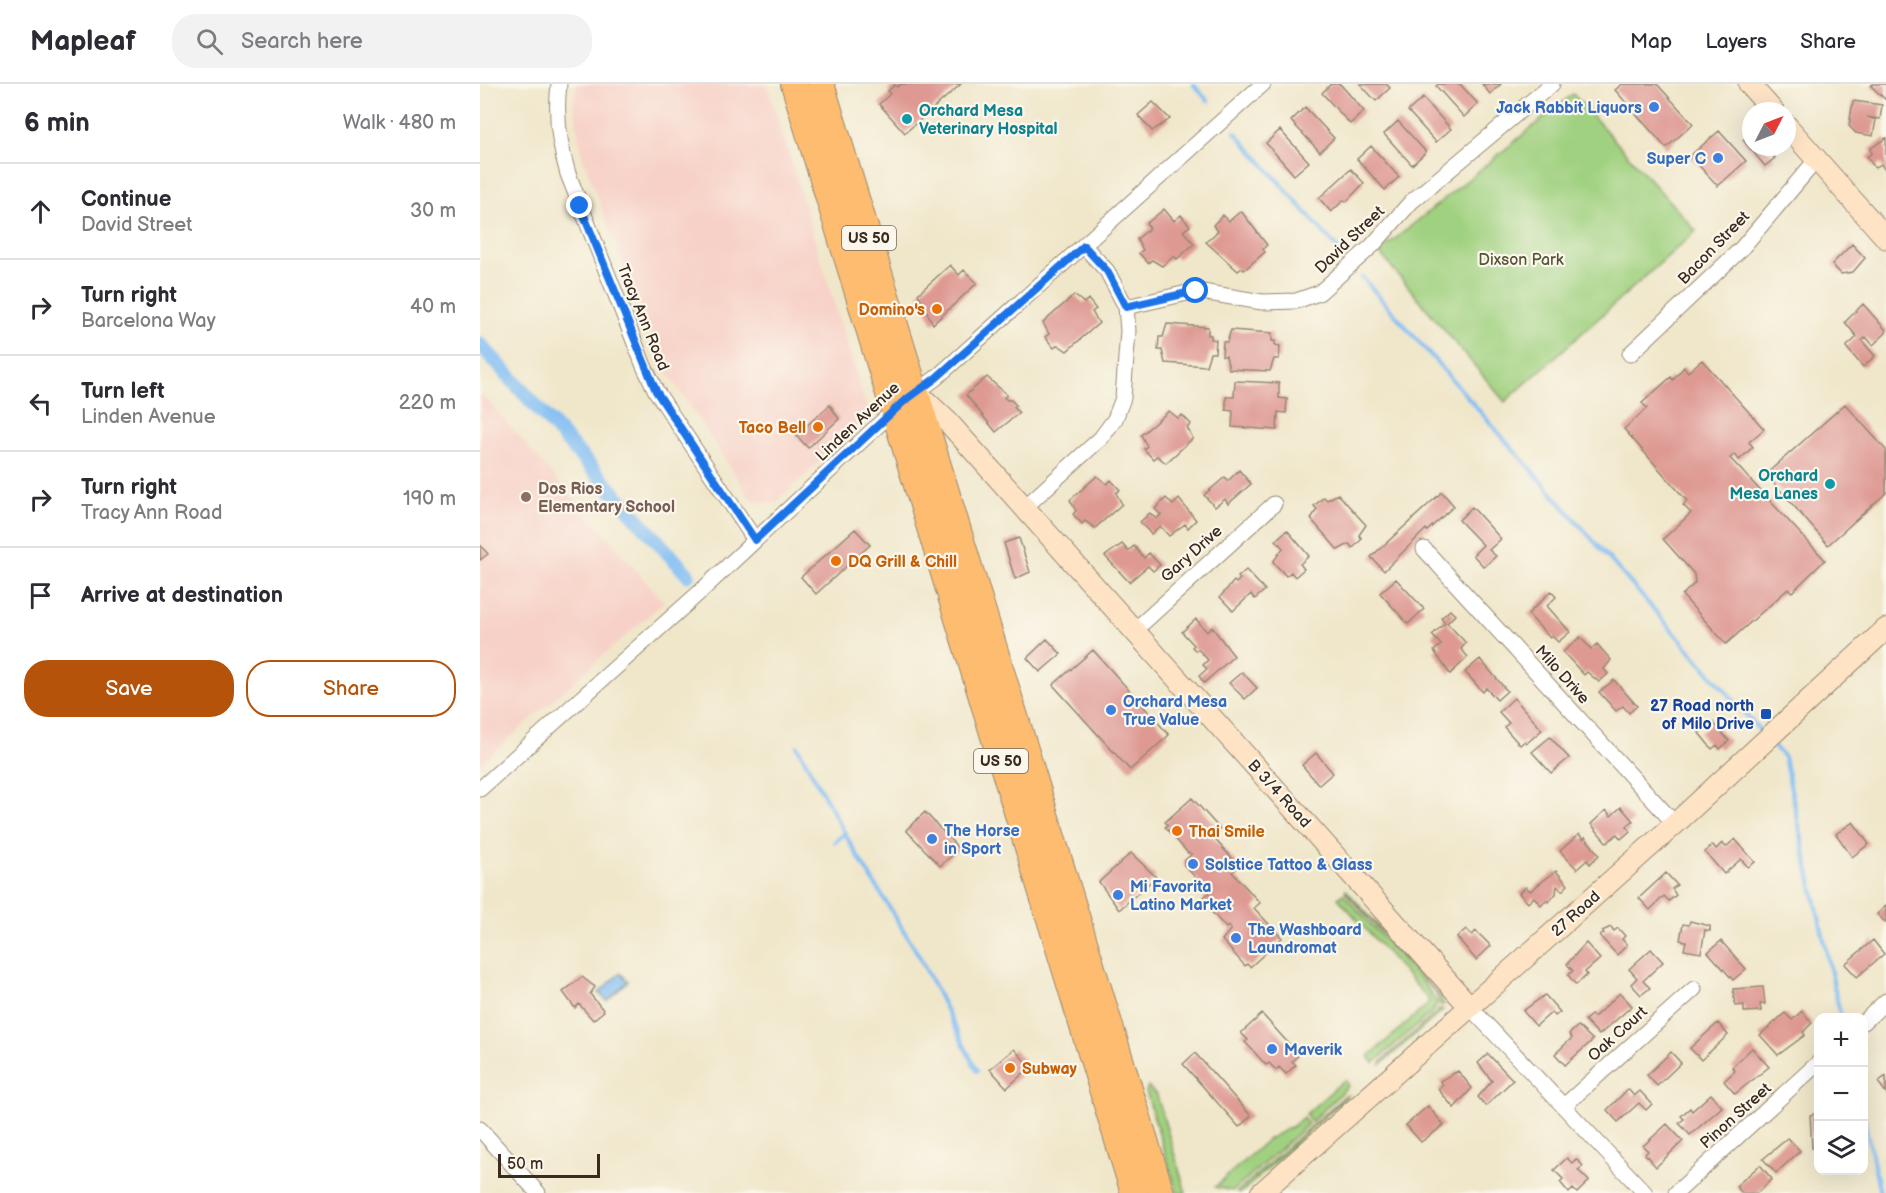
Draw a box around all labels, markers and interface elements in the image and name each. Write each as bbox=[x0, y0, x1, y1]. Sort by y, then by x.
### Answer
search box bbox=[172, 14, 592, 68]
text: Mapleaf bbox=[30, 25, 136, 58]
icon: search bbox=[193, 25, 226, 58]
text: Search here bbox=[241, 28, 363, 55]
text: Map bbox=[1630, 29, 1672, 54]
text: Layers bbox=[1705, 29, 1767, 54]
text: Share bbox=[1800, 29, 1856, 54]
place label: Jack Rabbit Liquors bbox=[1496, 99, 1642, 118]
marker: Jack Rabbit Liquors bbox=[1647, 100, 1661, 114]
place label: Orchard Mesa Veterinary Hospital bbox=[919, 102, 1058, 139]
north arrow bbox=[1742, 102, 1796, 156]
text: 6 min bbox=[24, 108, 90, 139]
text: Walk · 480 m bbox=[343, 111, 456, 135]
marker: Orchard Mesa Veterinary Hospital bbox=[900, 112, 914, 126]
place label: Super C bbox=[1647, 150, 1706, 169]
marker: Super C bbox=[1711, 151, 1725, 165]
text: Continue bbox=[81, 186, 171, 213]
route end bbox=[566, 192, 592, 218]
icon: ahead bbox=[24, 195, 57, 228]
text: 30 m bbox=[410, 199, 456, 223]
street label: David Street bbox=[1311, 202, 1389, 278]
street label: Bacon Street bbox=[1674, 207, 1754, 289]
text: David Street bbox=[81, 213, 192, 237]
road number: US 50 bbox=[842, 226, 896, 250]
park label: Dixson Park bbox=[1478, 251, 1564, 270]
street label: Tracy Ann Road bbox=[613, 262, 673, 374]
route start bbox=[1182, 277, 1208, 303]
text: Turn right bbox=[81, 282, 177, 309]
icon: right bbox=[24, 291, 57, 324]
text: 40 m bbox=[410, 295, 456, 319]
place label: Domino's bbox=[859, 301, 925, 320]
marker: Domino's bbox=[930, 302, 944, 316]
text: Barcelona Way bbox=[81, 309, 216, 333]
text: Turn left bbox=[81, 378, 165, 405]
street label: Linden Avenue bbox=[812, 378, 904, 466]
icon: left bbox=[24, 387, 57, 420]
text: 220 m bbox=[399, 391, 456, 415]
text: Linden Avenue bbox=[81, 405, 216, 429]
place label: Taco Bell bbox=[739, 419, 806, 438]
marker: Taco Bell bbox=[811, 420, 825, 434]
place label: Orchard Mesa Lanes bbox=[1729, 467, 1818, 504]
text: Turn right bbox=[81, 474, 177, 501]
marker: Orchard Mesa Lanes bbox=[1823, 477, 1837, 491]
place label: Dos Rios Elementary School bbox=[538, 480, 675, 517]
icon: right bbox=[24, 483, 57, 516]
text: 190 m bbox=[403, 487, 456, 511]
marker: Dos Rios Elementary School bbox=[519, 490, 533, 504]
text: Tracy Ann Road bbox=[81, 501, 222, 525]
street label: Gary Drive bbox=[1157, 521, 1227, 587]
place label: DQ Grill & Chill bbox=[848, 553, 957, 572]
marker: DQ Grill & Chill bbox=[829, 554, 843, 568]
icon: arrive bbox=[24, 579, 57, 612]
text: Arrive at destination bbox=[81, 582, 283, 609]
street label: Milo Drive bbox=[1531, 642, 1593, 709]
button: Save bbox=[24, 660, 234, 717]
button: Share bbox=[246, 660, 456, 717]
place label: Orchard Mesa True Value bbox=[1123, 693, 1227, 730]
place label: 27 Road north of Milo Drive bbox=[1650, 697, 1754, 734]
marker: Orchard Mesa True Value bbox=[1104, 703, 1118, 717]
marker: 27 Road north of Milo Drive bbox=[1759, 707, 1773, 721]
road number: US 50 bbox=[974, 749, 1028, 773]
street label: B 3/4 Road bbox=[1243, 756, 1314, 832]
place label: The Horse in Sport bbox=[944, 822, 1020, 859]
place label: Thai Smile bbox=[1189, 823, 1265, 842]
marker: Thai Smile bbox=[1170, 824, 1184, 838]
marker: The Horse in Sport bbox=[925, 832, 939, 846]
place label: Solstice Tattoo & Glass bbox=[1205, 856, 1373, 875]
marker: Solstice Tattoo & Glass bbox=[1186, 857, 1200, 871]
place label: Mi Favorita Latino Market bbox=[1130, 878, 1232, 915]
street label: 27 Road bbox=[1548, 887, 1604, 941]
marker: Mi Favorita Latino Market bbox=[1111, 888, 1125, 902]
place label: The Washboard Laundromat bbox=[1248, 921, 1362, 958]
marker: The Washboard Laundromat bbox=[1229, 931, 1243, 945]
street label: Oak Court bbox=[1584, 1002, 1652, 1066]
map controls bbox=[1814, 1013, 1868, 1175]
button: + bbox=[1814, 1013, 1868, 1067]
place label: Maverik bbox=[1284, 1041, 1343, 1060]
marker: Maverik bbox=[1265, 1042, 1279, 1056]
place label: Subway bbox=[1022, 1060, 1078, 1079]
marker: Subway bbox=[1003, 1061, 1017, 1075]
button: − bbox=[1814, 1067, 1868, 1121]
street label: Pinon Street bbox=[1697, 1079, 1775, 1153]
button: layers bbox=[1814, 1121, 1868, 1175]
scale bar bbox=[498, 1151, 600, 1178]
text: 50 m bbox=[507, 1155, 543, 1174]

